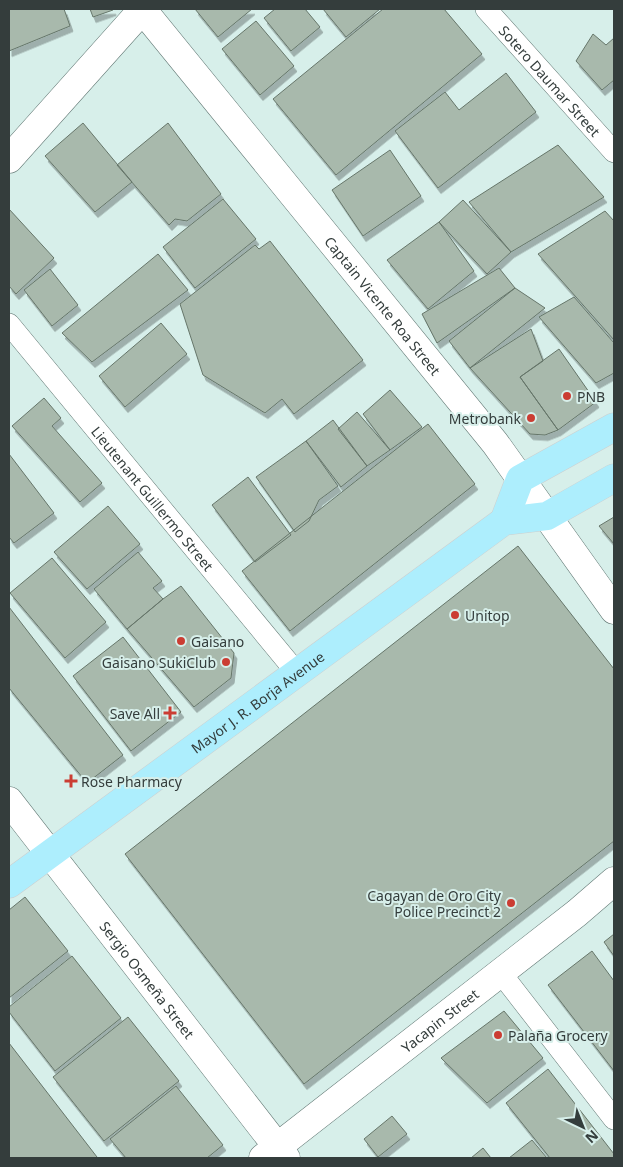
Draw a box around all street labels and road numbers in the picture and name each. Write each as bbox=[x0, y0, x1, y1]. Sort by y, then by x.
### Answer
street label: Sotero Daumar Street bbox=[495, 21, 605, 140]
street label: Captain Vicente Roa Street bbox=[321, 232, 445, 379]
street label: Lieutenant Guillermo Street bbox=[88, 422, 218, 575]
street label: Mayor J. R. Borja Avenue bbox=[187, 647, 328, 757]
street label: Sergio Osmeña Street bbox=[96, 917, 199, 1042]
street label: Yacapin Street bbox=[397, 984, 482, 1056]

